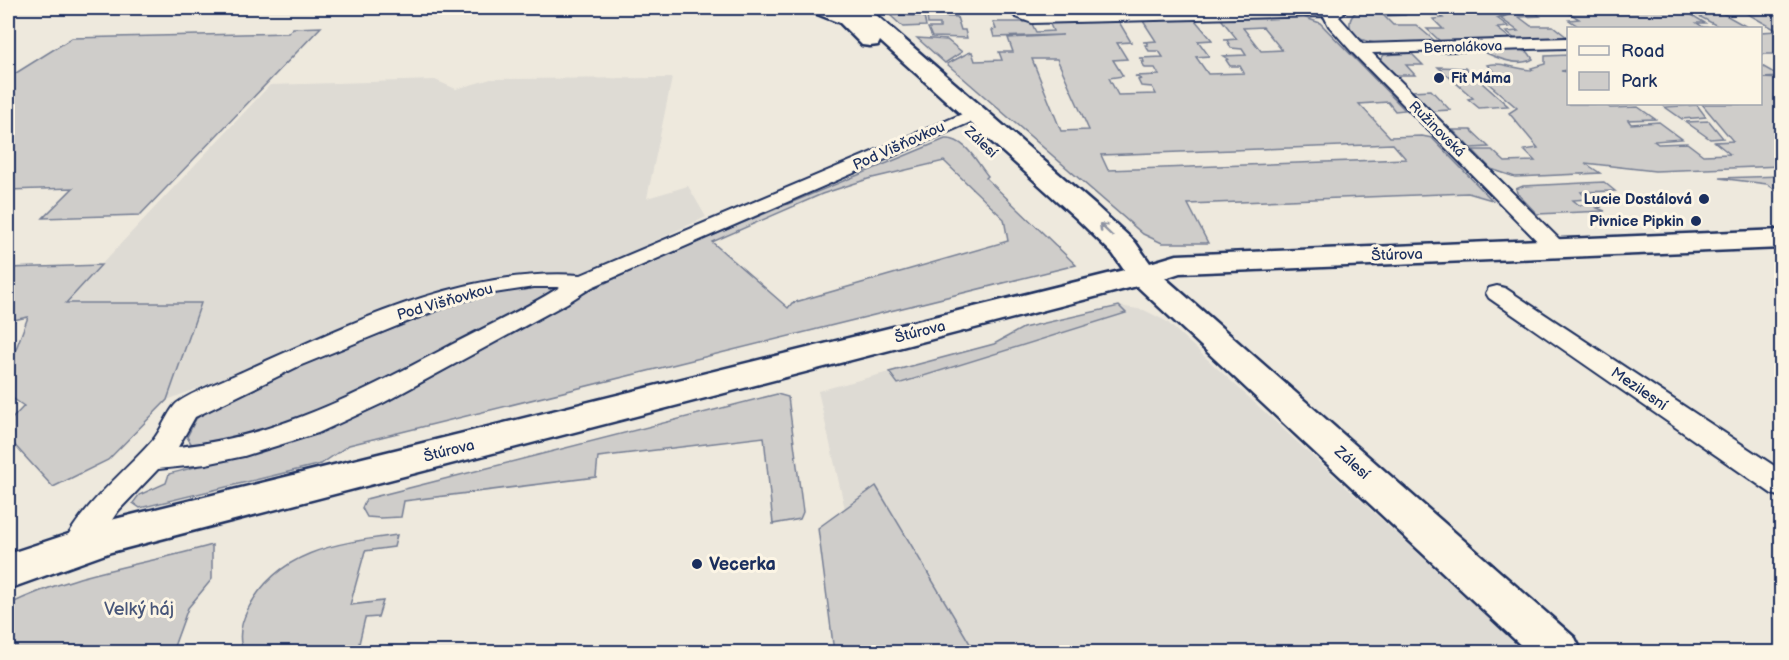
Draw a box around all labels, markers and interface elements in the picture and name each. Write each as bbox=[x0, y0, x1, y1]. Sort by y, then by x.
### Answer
legend bbox=[1567, 27, 1762, 105]
street label: Bernolákova bbox=[1423, 37, 1503, 57]
text: Road bbox=[1621, 41, 1665, 62]
place label: Fit Máma bbox=[1451, 70, 1511, 87]
marker: Fit Máma bbox=[1432, 71, 1446, 85]
text: Park bbox=[1621, 71, 1657, 92]
street label: Ružinovská bbox=[1406, 98, 1469, 161]
street label: Pod Višňovkou bbox=[850, 117, 948, 175]
street label: Zálesí bbox=[961, 122, 1001, 162]
place label: Lucie Dostálová bbox=[1583, 190, 1692, 209]
marker: Lucie Dostálová bbox=[1697, 192, 1711, 206]
place label: Pivnice Pipkin bbox=[1589, 212, 1684, 231]
marker: Pivnice Pipkin bbox=[1689, 214, 1703, 228]
one-way arrow bbox=[1098, 223, 1113, 238]
street label: Štúrova bbox=[1371, 245, 1423, 265]
street label: Pod Višňovkou bbox=[395, 279, 495, 325]
street label: Štúrova bbox=[893, 317, 947, 347]
street label: Mezilesní bbox=[1607, 363, 1671, 415]
street label: Štúrova bbox=[422, 436, 476, 466]
street label: Zálesí bbox=[1330, 442, 1374, 484]
place label: Vecerka bbox=[709, 554, 776, 575]
marker: Vecerka bbox=[690, 557, 704, 571]
park label: Velký háj bbox=[104, 599, 174, 620]

